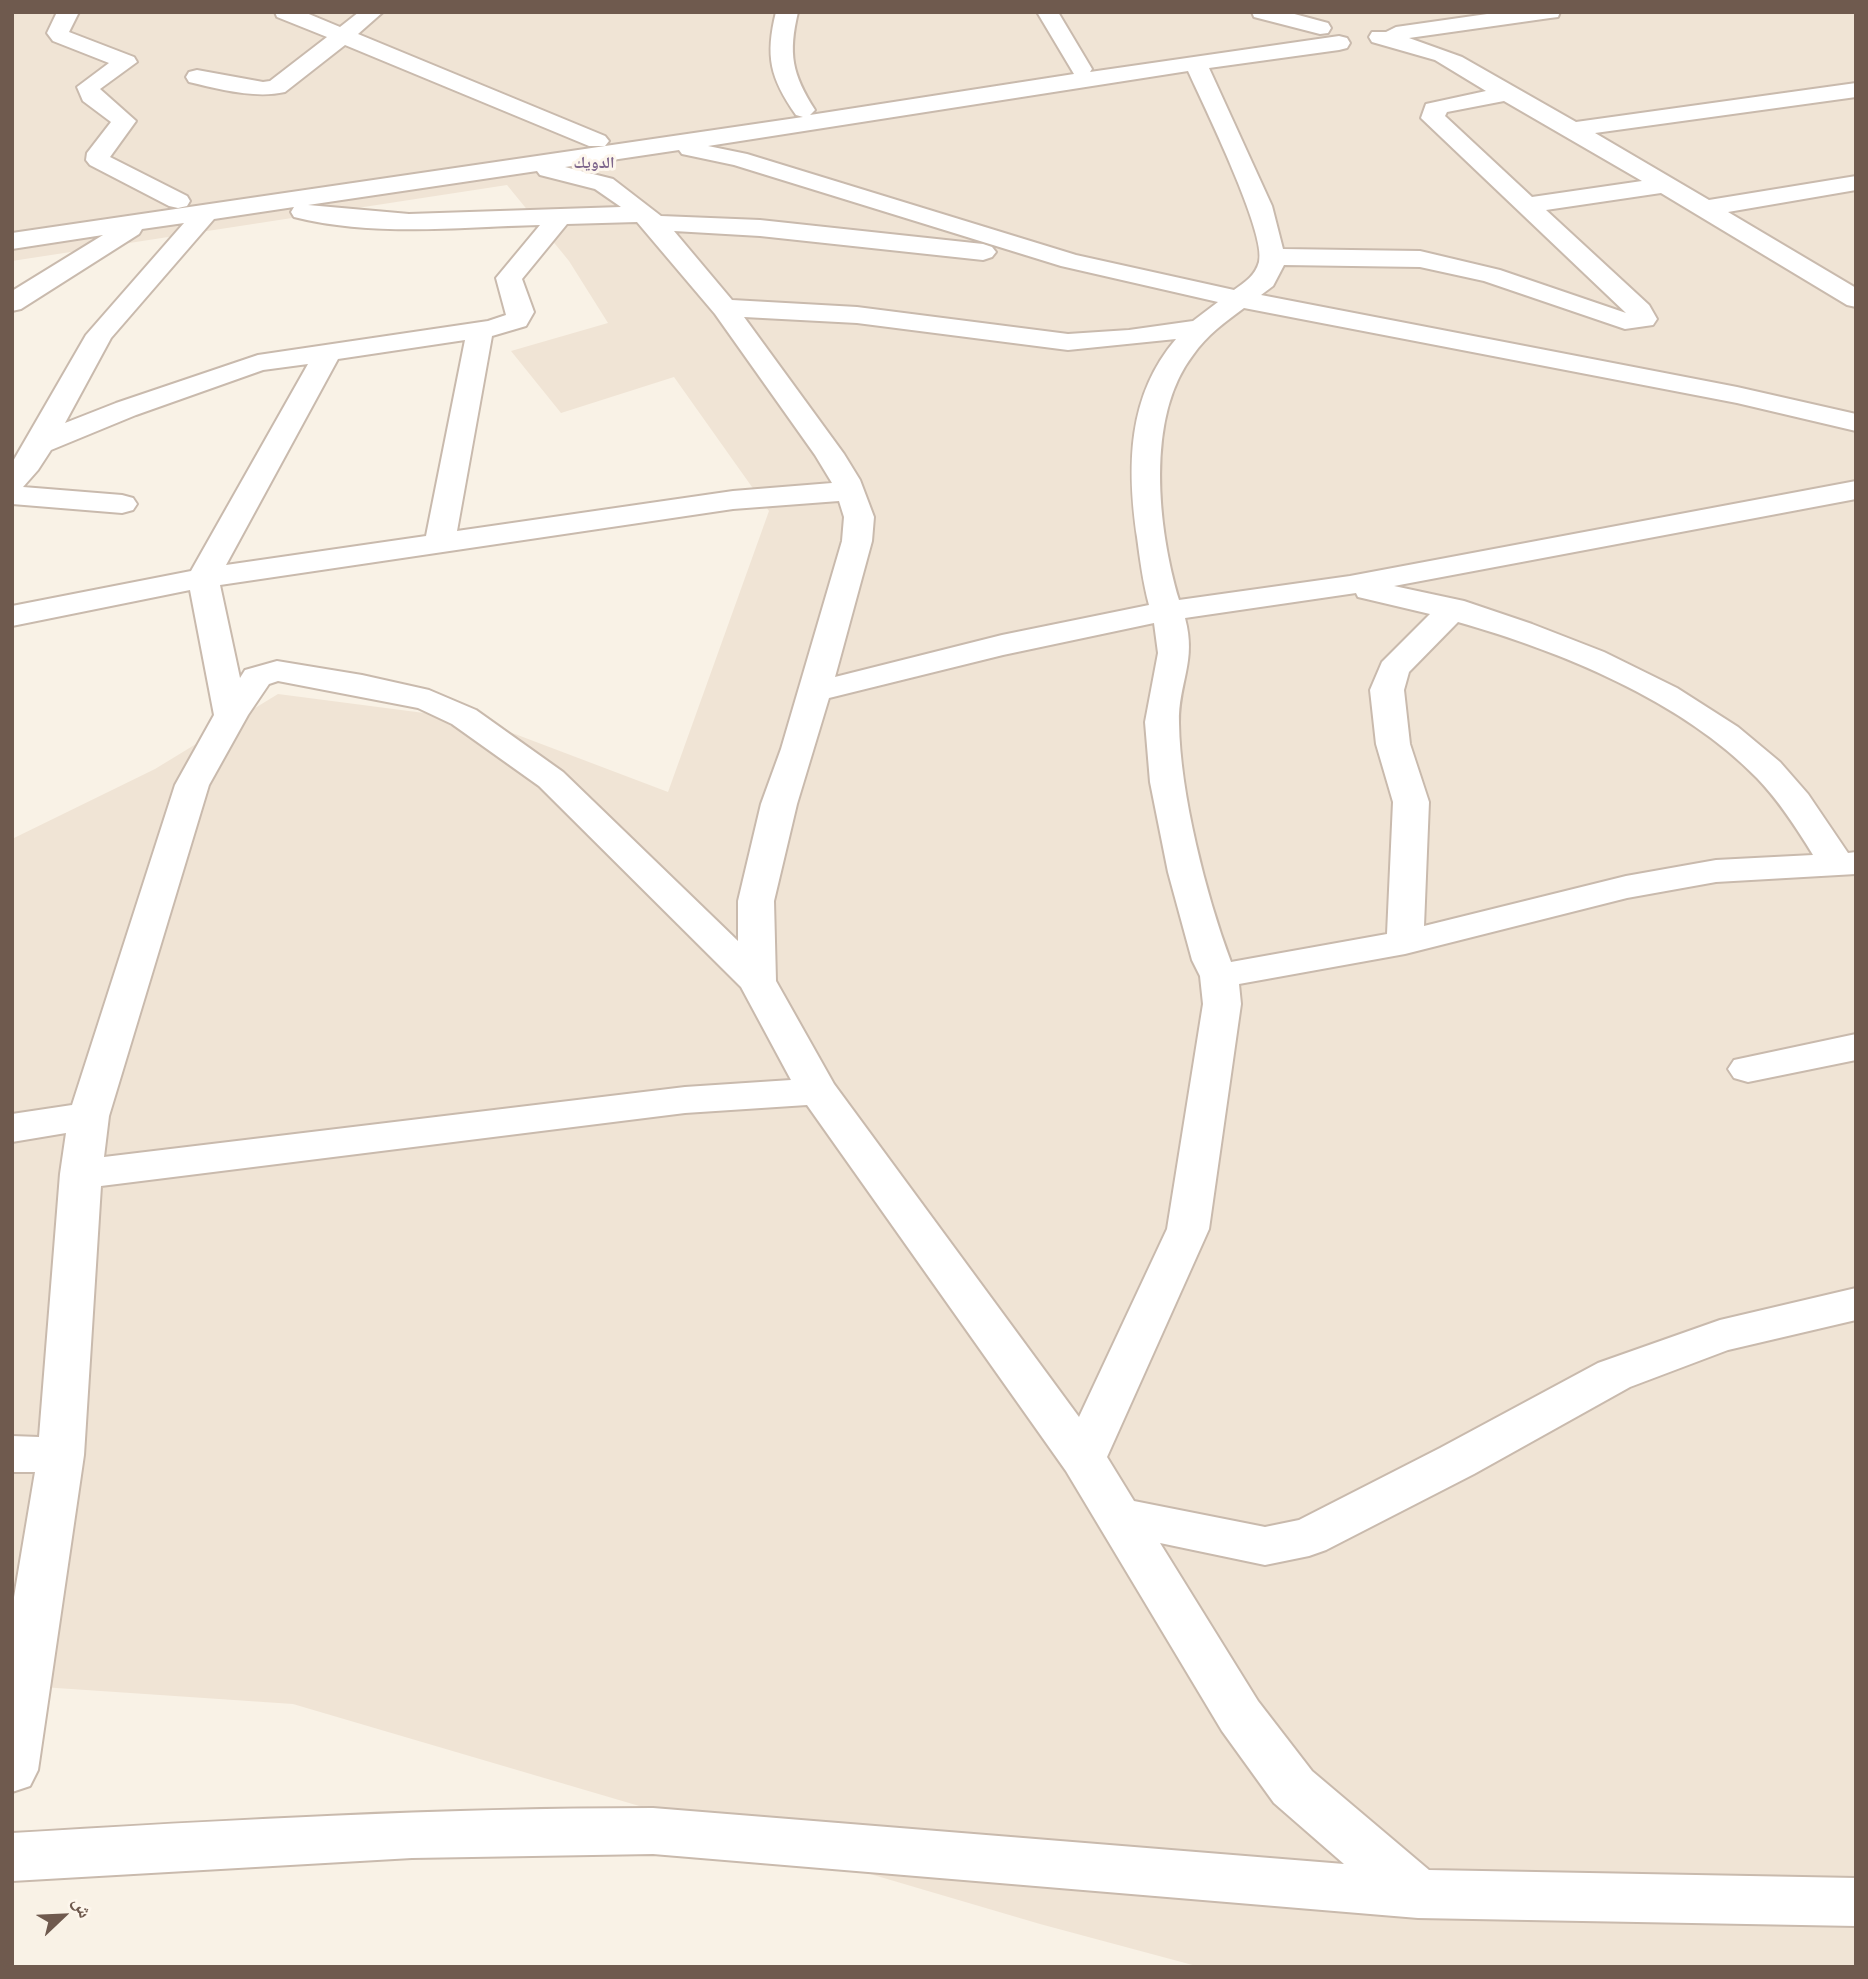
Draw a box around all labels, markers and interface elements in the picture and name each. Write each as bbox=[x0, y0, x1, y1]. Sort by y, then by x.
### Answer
district label: الدويك bbox=[573, 153, 615, 173]
north arrow bbox=[28, 1881, 98, 1951]
text: ش bbox=[68, 1894, 97, 1921]

